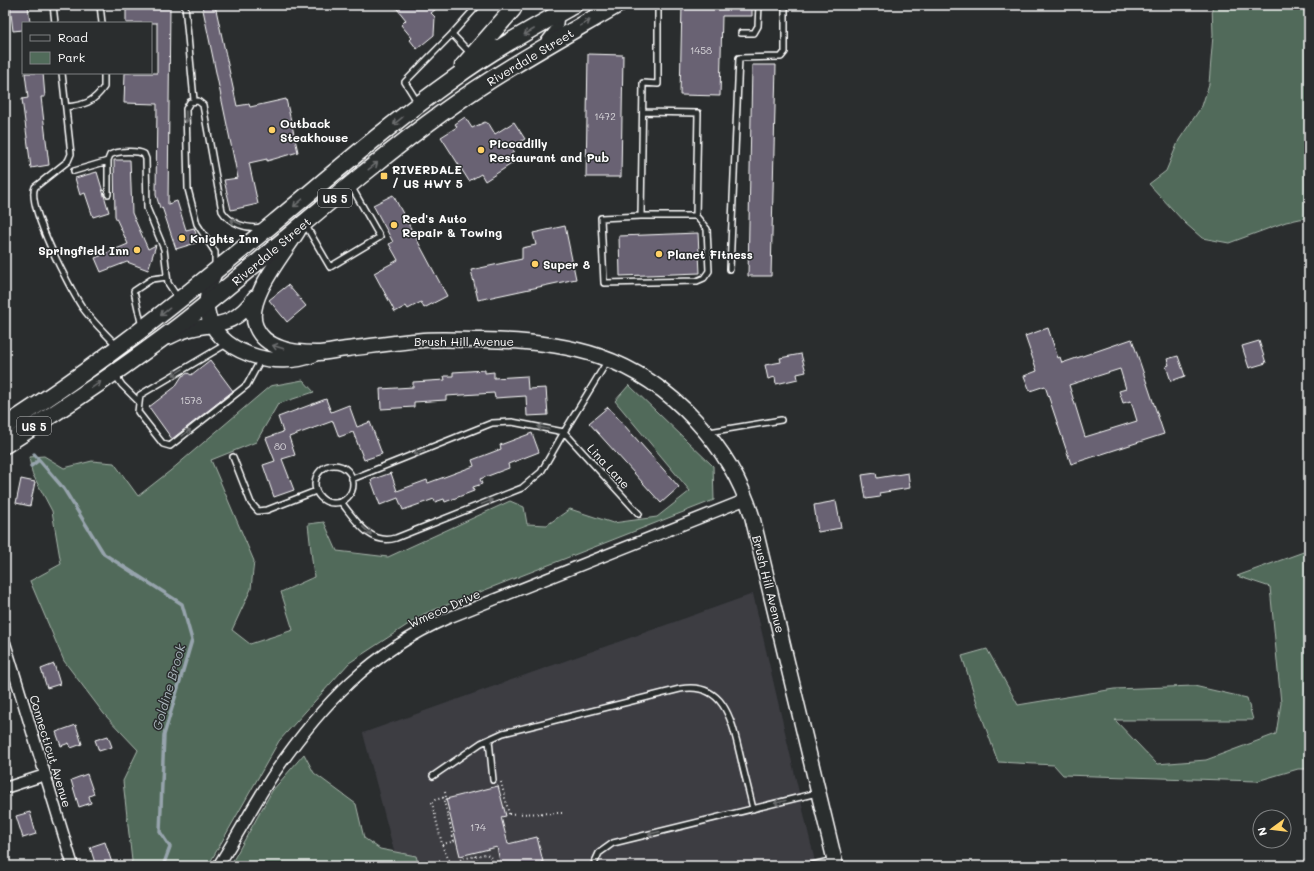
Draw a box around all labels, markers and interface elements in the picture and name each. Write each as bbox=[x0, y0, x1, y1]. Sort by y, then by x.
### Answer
one-way arrow bbox=[579, 19, 591, 27]
legend bbox=[22, 22, 152, 74]
street label: Riverdale Street bbox=[484, 25, 576, 89]
one-way arrow bbox=[523, 28, 535, 36]
text: Road bbox=[58, 29, 88, 45]
house number: 1458 bbox=[690, 43, 712, 57]
text: Park bbox=[58, 49, 85, 65]
house number: 1472 bbox=[594, 109, 616, 123]
one-way arrow bbox=[182, 110, 190, 123]
place label: Outback Steakhouse bbox=[280, 115, 348, 145]
one-way arrow bbox=[393, 116, 404, 125]
marker: Outback Steakhouse bbox=[267, 125, 277, 135]
place label: Piccadilly Restaurant and Pub bbox=[489, 135, 609, 165]
marker: Piccadilly Restaurant and Pub bbox=[476, 145, 486, 155]
place label: RIVERDALE / US HWY 5 bbox=[392, 161, 463, 191]
one-way arrow bbox=[368, 162, 379, 171]
marker: RIVERDALE / US HWY 5 bbox=[379, 171, 389, 181]
road number: US 5 bbox=[318, 189, 352, 207]
one-way arrow bbox=[292, 199, 303, 208]
place label: Red's Auto Repair & Towing bbox=[402, 210, 502, 240]
street label: Riverdale Street bbox=[228, 213, 314, 289]
one-way arrow bbox=[230, 218, 242, 225]
marker: Red's Auto Repair & Towing bbox=[389, 220, 399, 230]
place label: Knights Inn bbox=[190, 230, 259, 246]
marker: Knights Inn bbox=[177, 233, 187, 243]
place label: Springfield Inn bbox=[38, 242, 129, 258]
marker: Springfield Inn bbox=[132, 245, 142, 255]
place label: Planet Fitness bbox=[667, 246, 753, 262]
marker: Planet Fitness bbox=[654, 249, 664, 259]
place label: Super 8 bbox=[543, 256, 591, 272]
marker: Super 8 bbox=[530, 259, 540, 269]
one-way arrow bbox=[160, 308, 171, 317]
street label: Brush Hill Avenue bbox=[414, 333, 514, 349]
one-way arrow bbox=[272, 343, 285, 350]
one-way arrow bbox=[172, 369, 184, 377]
one-way arrow bbox=[90, 381, 101, 389]
house number: 1578 bbox=[180, 393, 202, 407]
road number: US 5 bbox=[17, 417, 51, 435]
one-way arrow bbox=[537, 424, 550, 432]
one-way arrow bbox=[181, 429, 192, 437]
house number: 80 bbox=[274, 439, 286, 453]
street label: Lina Lane bbox=[584, 440, 634, 492]
one-way arrow bbox=[413, 448, 425, 456]
one-way arrow bbox=[480, 498, 492, 505]
one-way arrow bbox=[362, 526, 372, 536]
street label: Brush Hill Avenue bbox=[749, 534, 789, 634]
street label: Wmeco Drive bbox=[405, 585, 483, 631]
water label: Goldine Brook bbox=[148, 641, 189, 732]
street label: Connecticut Avenue bbox=[26, 693, 76, 809]
one-way arrow bbox=[774, 799, 787, 807]
north arrow bbox=[1252, 809, 1292, 849]
house number: 174 bbox=[470, 820, 486, 834]
text: N bbox=[1254, 826, 1270, 838]
one-way arrow bbox=[648, 829, 661, 837]

